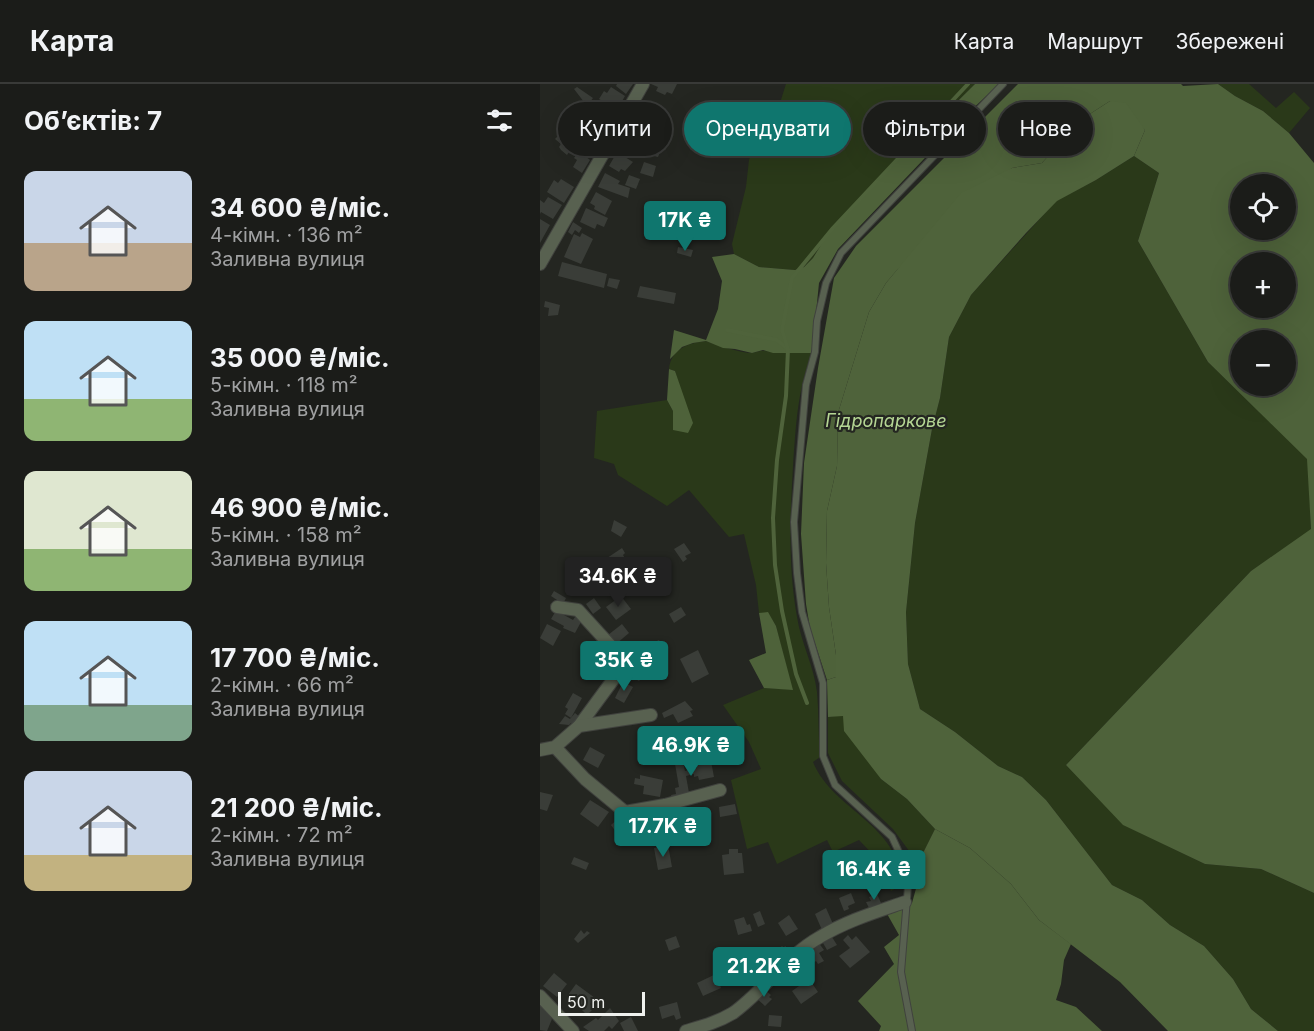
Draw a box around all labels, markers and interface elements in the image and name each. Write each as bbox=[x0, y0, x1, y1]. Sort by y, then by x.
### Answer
text: Карта bbox=[30, 24, 114, 58]
text: Карта bbox=[954, 29, 1014, 54]
text: Маршрут bbox=[1047, 29, 1142, 54]
text: Збережені bbox=[1175, 29, 1284, 54]
chip: Купити bbox=[558, 102, 672, 156]
chip: Орендувати bbox=[684, 102, 851, 156]
chip: Фільтри bbox=[863, 102, 986, 156]
chip: Нове bbox=[998, 102, 1093, 156]
icon: filters bbox=[483, 104, 516, 137]
text: Об’єктів: 7 bbox=[24, 105, 162, 136]
map controls bbox=[1230, 174, 1296, 396]
button: locate bbox=[1230, 174, 1296, 240]
text: 34 600 ₴/міс. bbox=[210, 192, 390, 223]
icon: home bbox=[72, 195, 144, 267]
pin: 17K ₴ bbox=[643, 201, 727, 252]
text: 17K ₴ bbox=[658, 208, 712, 232]
text: 4-кімн. · 136 m² bbox=[210, 223, 363, 247]
text: Заливна вулиця bbox=[210, 247, 365, 271]
button: + bbox=[1230, 252, 1296, 318]
button: − bbox=[1230, 330, 1296, 396]
text: 35 000 ₴/міс. bbox=[210, 342, 390, 373]
icon: home bbox=[72, 345, 144, 417]
text: 5-кімн. · 118 m² bbox=[210, 373, 358, 397]
text: Заливна вулиця bbox=[210, 397, 365, 421]
water label: Гідропаркове bbox=[825, 410, 947, 431]
text: 46 900 ₴/міс. bbox=[210, 492, 390, 523]
icon: home bbox=[72, 495, 144, 567]
text: 5-кімн. · 158 m² bbox=[210, 523, 362, 547]
text: Заливна вулиця bbox=[210, 547, 365, 571]
pin: 34.6K ₴ bbox=[563, 557, 673, 608]
text: 34.6K ₴ bbox=[579, 564, 657, 588]
pin: 35K ₴ bbox=[582, 641, 666, 692]
text: 17 700 ₴/міс. bbox=[210, 642, 380, 673]
icon: home bbox=[72, 645, 144, 717]
text: 35K ₴ bbox=[594, 648, 654, 672]
text: 2-кімн. · 66 m² bbox=[210, 673, 354, 697]
text: Заливна вулиця bbox=[210, 697, 365, 721]
pin: 46.9K ₴ bbox=[636, 726, 746, 777]
text: 46.9K ₴ bbox=[651, 733, 731, 757]
text: 21 200 ₴/міс. bbox=[210, 792, 383, 823]
icon: home bbox=[72, 795, 144, 867]
pin: 17.7K ₴ bbox=[608, 807, 718, 858]
text: 17.7K ₴ bbox=[628, 814, 698, 838]
text: 2-кімн. · 72 m² bbox=[210, 823, 353, 847]
text: Заливна вулиця bbox=[210, 847, 365, 871]
pin: 16.4K ₴ bbox=[819, 850, 929, 901]
text: 16.4K ₴ bbox=[836, 857, 912, 881]
pin: 21.2K ₴ bbox=[709, 947, 819, 998]
text: 21.2K ₴ bbox=[727, 954, 801, 978]
scale bar bbox=[558, 989, 645, 1016]
text: 50 m bbox=[567, 992, 605, 1012]

